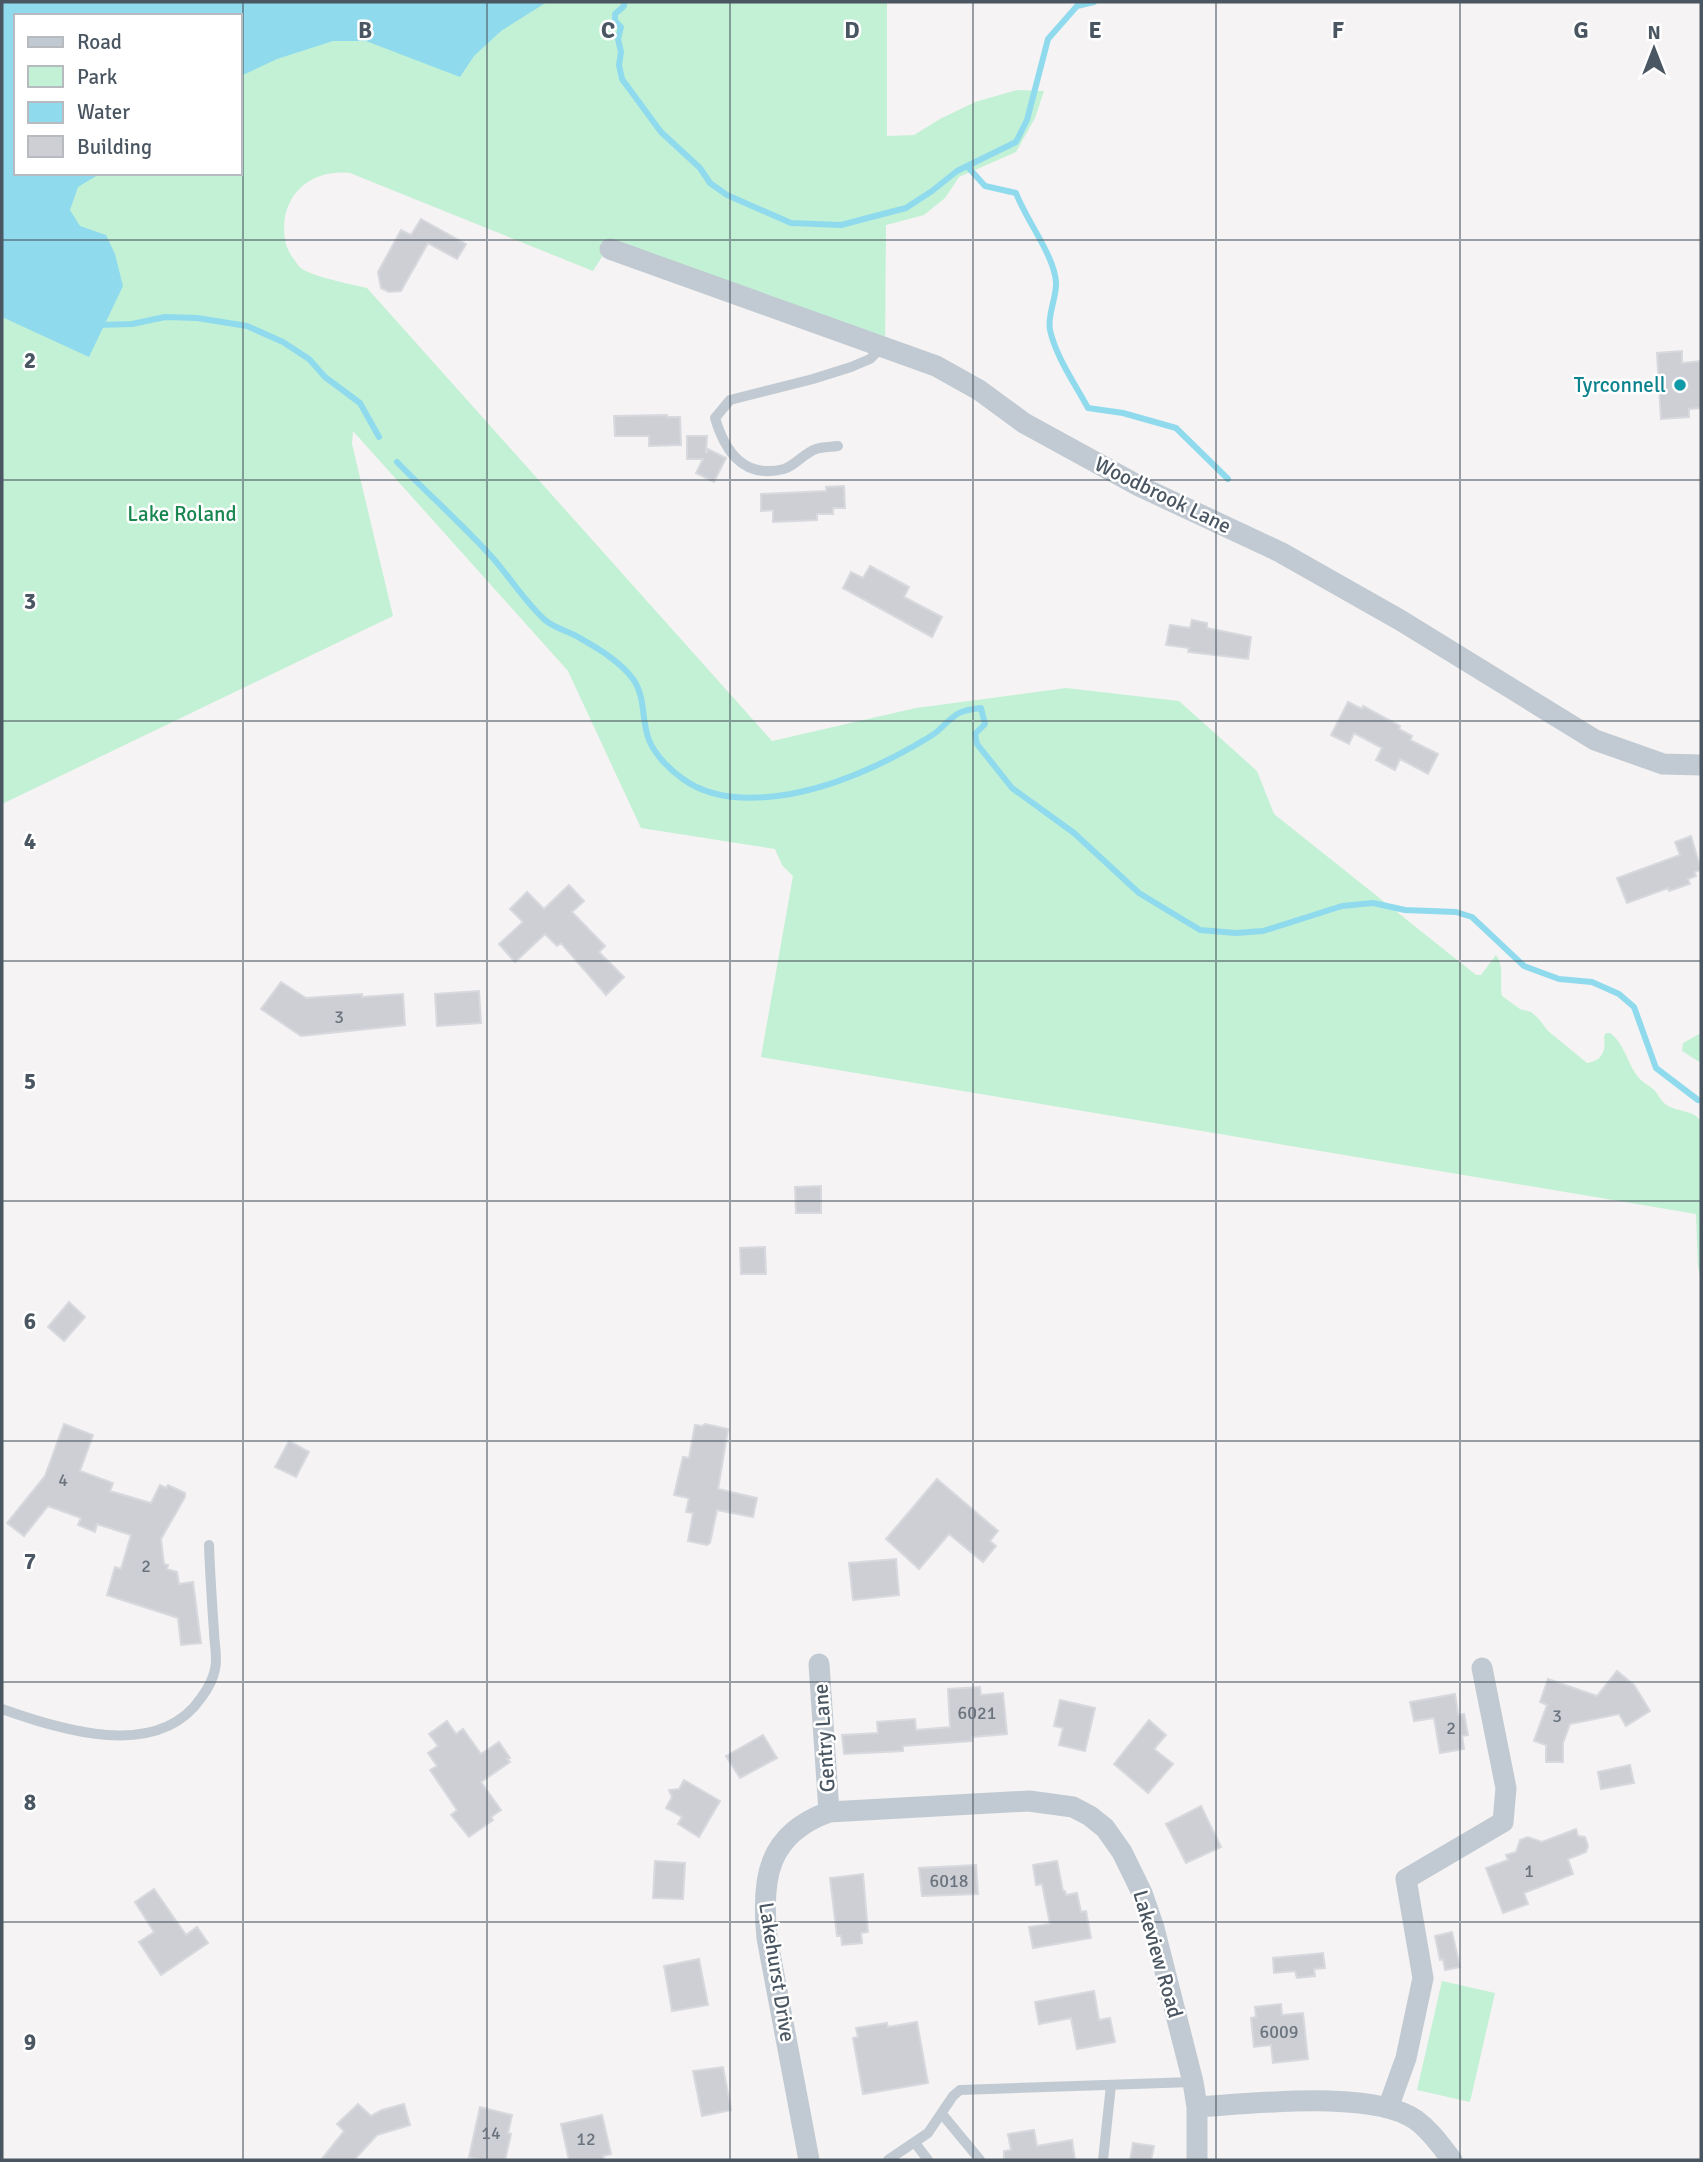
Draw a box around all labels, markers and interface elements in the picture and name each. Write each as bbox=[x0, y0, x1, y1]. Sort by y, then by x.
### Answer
legend bbox=[14, 14, 242, 175]
north arrow bbox=[1619, 14, 1689, 84]
text: B bbox=[358, 16, 372, 45]
text: C bbox=[601, 16, 615, 45]
text: D bbox=[844, 16, 860, 45]
text: E bbox=[1088, 16, 1102, 45]
text: F bbox=[1332, 16, 1344, 45]
text: G bbox=[1573, 16, 1589, 45]
text: N bbox=[1647, 21, 1661, 45]
text: Road bbox=[77, 29, 122, 55]
text: Park bbox=[77, 64, 118, 90]
text: Water bbox=[77, 99, 130, 125]
text: Building bbox=[77, 134, 152, 160]
text: 2 bbox=[24, 346, 36, 375]
place label: Tyrconnell bbox=[1574, 372, 1666, 398]
marker: Tyrconnell bbox=[1672, 377, 1688, 393]
street label: Woodbrook Lane bbox=[1090, 451, 1236, 539]
park label: Lake Roland bbox=[127, 501, 237, 527]
text: 3 bbox=[24, 587, 36, 616]
text: 4 bbox=[24, 827, 36, 856]
house number: 3 bbox=[334, 1006, 344, 1028]
text: 5 bbox=[24, 1067, 36, 1096]
text: 6 bbox=[24, 1307, 36, 1336]
house number: 4 bbox=[58, 1469, 68, 1491]
text: 7 bbox=[24, 1547, 36, 1576]
house number: 2 bbox=[141, 1555, 151, 1577]
street label: Gentry Lane bbox=[807, 1683, 841, 1793]
house number: 6021 bbox=[958, 1702, 996, 1724]
house number: 3 bbox=[1552, 1705, 1562, 1727]
house number: 2 bbox=[1446, 1717, 1456, 1739]
text: 8 bbox=[24, 1788, 36, 1817]
house number: 1 bbox=[1524, 1860, 1534, 1882]
house number: 6018 bbox=[930, 1870, 968, 1892]
street label: Lakeview Road bbox=[1127, 1887, 1189, 2021]
street label: Lakehurst Drive bbox=[753, 1900, 801, 2044]
house number: 6009 bbox=[1260, 2021, 1298, 2043]
text: 9 bbox=[24, 2028, 36, 2057]
house number: 14 bbox=[481, 2122, 501, 2144]
house number: 12 bbox=[576, 2128, 596, 2150]

